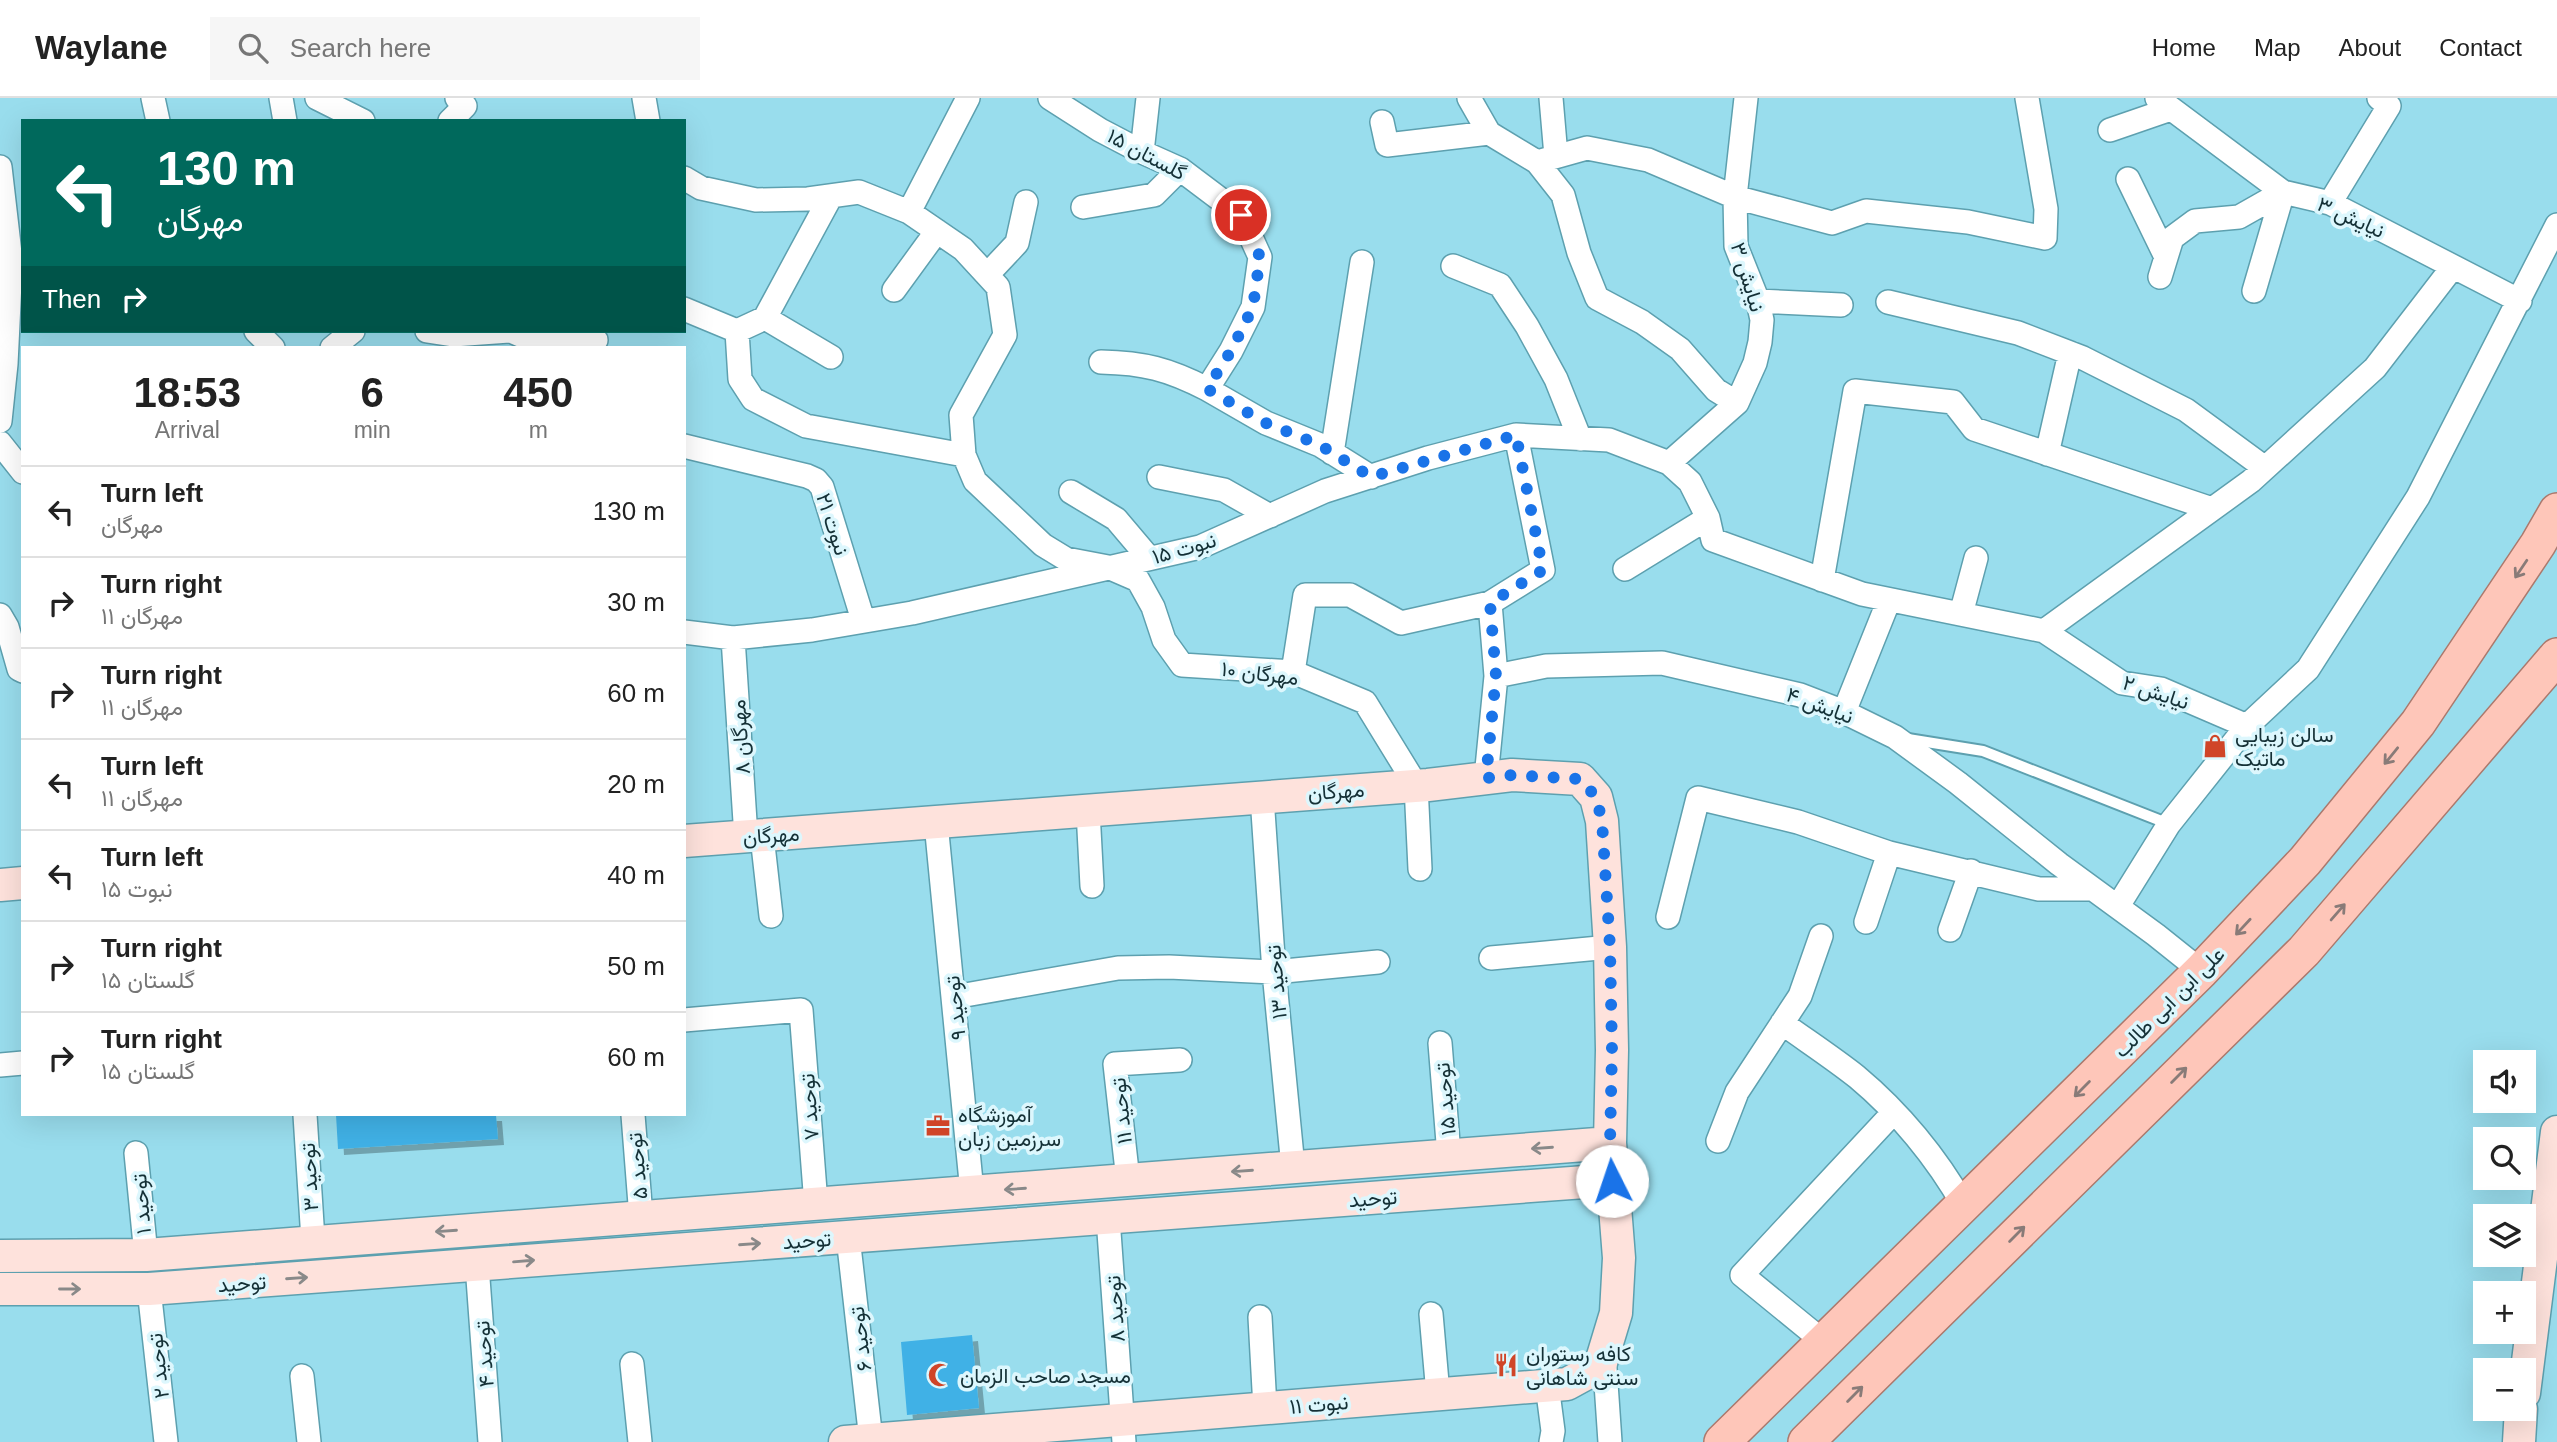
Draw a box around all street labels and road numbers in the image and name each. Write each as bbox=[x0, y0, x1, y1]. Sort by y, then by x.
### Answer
street label: گلستان ۱۵ bbox=[1103, 124, 1190, 185]
street label: نیایش ۳ bbox=[2313, 192, 2388, 243]
street label: نیایش ۳ bbox=[1726, 240, 1769, 315]
street label: نبوت ۲۱ bbox=[810, 490, 854, 559]
street label: نبوت ۱۵ bbox=[1149, 528, 1219, 570]
street label: مهرگان ۱۰ bbox=[1220, 657, 1300, 691]
street label: نیایش ۲ bbox=[2120, 670, 2192, 714]
street label: نیایش ۴ bbox=[1783, 682, 1857, 729]
street label: مهرگان ۸ bbox=[726, 699, 756, 775]
street label: مهرگان bbox=[1307, 778, 1365, 806]
street label: مهرگان bbox=[742, 822, 800, 850]
street label: علی ابن ابی طالب bbox=[2109, 942, 2230, 1063]
street label: توحید ۱۳ bbox=[1261, 944, 1293, 1020]
street label: توحید ۹ bbox=[940, 974, 972, 1041]
street label: توحید ۱۵ bbox=[1430, 1062, 1462, 1136]
street label: توحید ۷ bbox=[795, 1073, 825, 1141]
street label: توحید ۱۱ bbox=[1106, 1076, 1138, 1145]
street label: توحید ۵ bbox=[623, 1132, 653, 1200]
street label: توحید ۳ bbox=[296, 1142, 324, 1212]
street label: توحید ۱ bbox=[127, 1173, 157, 1235]
street label: توحید bbox=[1348, 1185, 1398, 1213]
street label: توحید bbox=[782, 1227, 832, 1255]
street label: توحید bbox=[217, 1270, 267, 1298]
street label: توحید ۸ bbox=[1101, 1275, 1131, 1343]
street label: توحید ۶ bbox=[845, 1305, 877, 1373]
street label: توحید ۴ bbox=[470, 1320, 500, 1388]
street label: توحید ۲ bbox=[143, 1332, 175, 1400]
street label: نبوت ۱۱ bbox=[1289, 1390, 1350, 1420]

